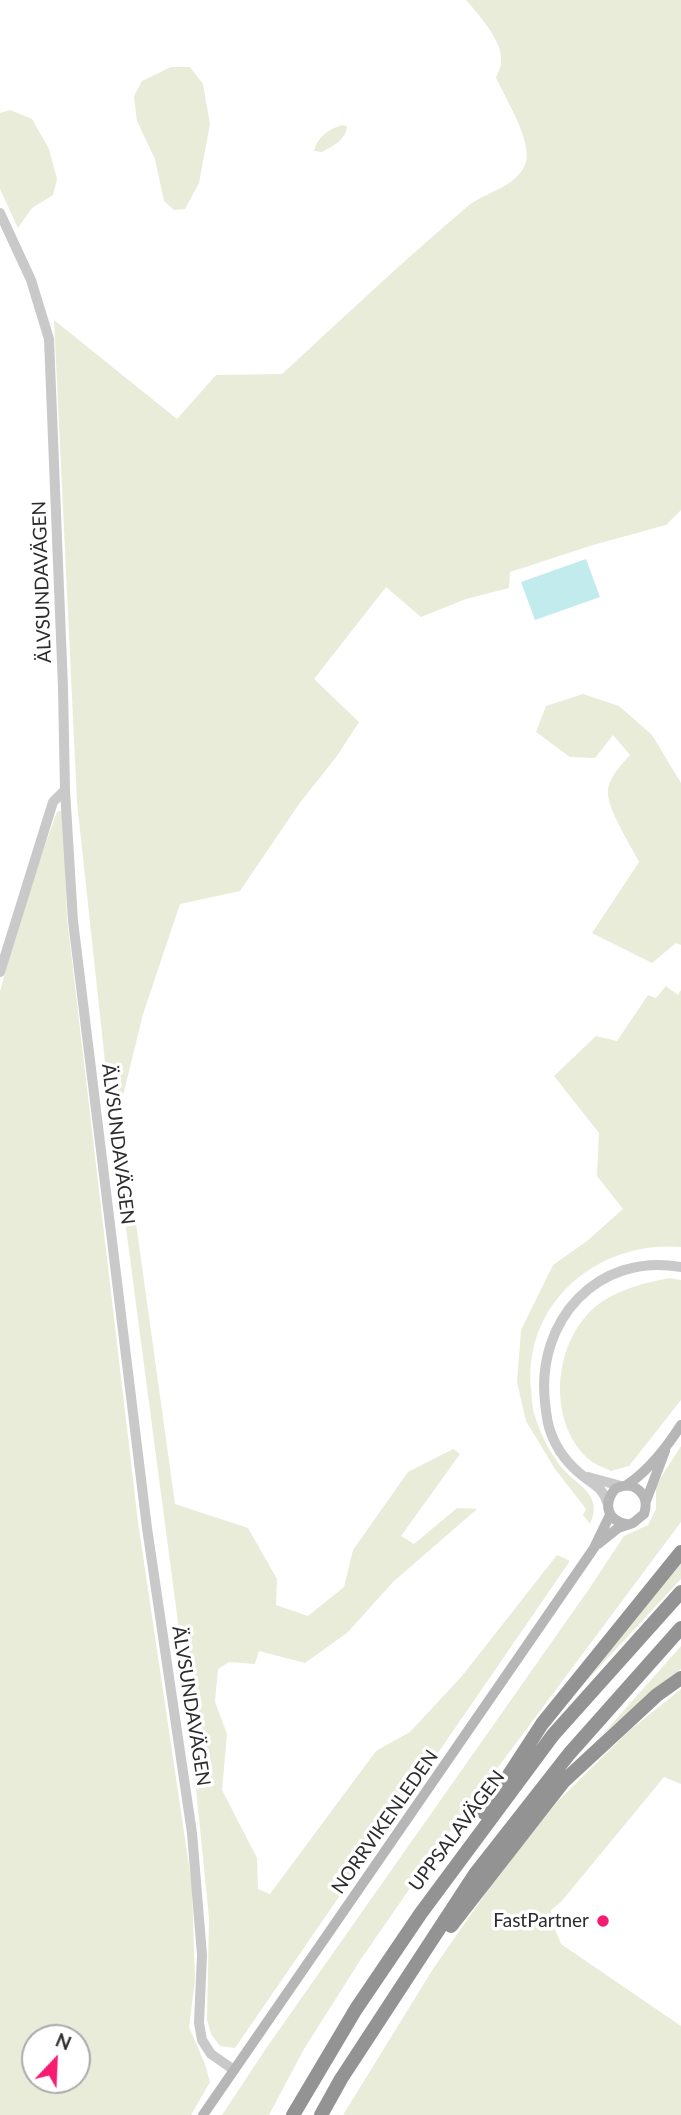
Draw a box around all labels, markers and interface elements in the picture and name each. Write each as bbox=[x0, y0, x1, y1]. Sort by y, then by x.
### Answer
street label: ÄLVSUNDAVÄGEN bbox=[28, 501, 56, 663]
street label: ÄLVSUNDAVÄGEN bbox=[97, 1062, 139, 1226]
street label: ÄLVSUNDAVÄGEN bbox=[167, 1624, 215, 1788]
street label: NORRVIKENLEDEN bbox=[327, 1746, 443, 1898]
street label: UPPSALAVÄGEN bbox=[404, 1766, 510, 1896]
place label: FastPartner bbox=[493, 1910, 589, 1932]
marker: FastPartner bbox=[595, 1913, 611, 1929]
north arrow bbox=[21, 2024, 91, 2094]
text: N bbox=[52, 2028, 75, 2054]

